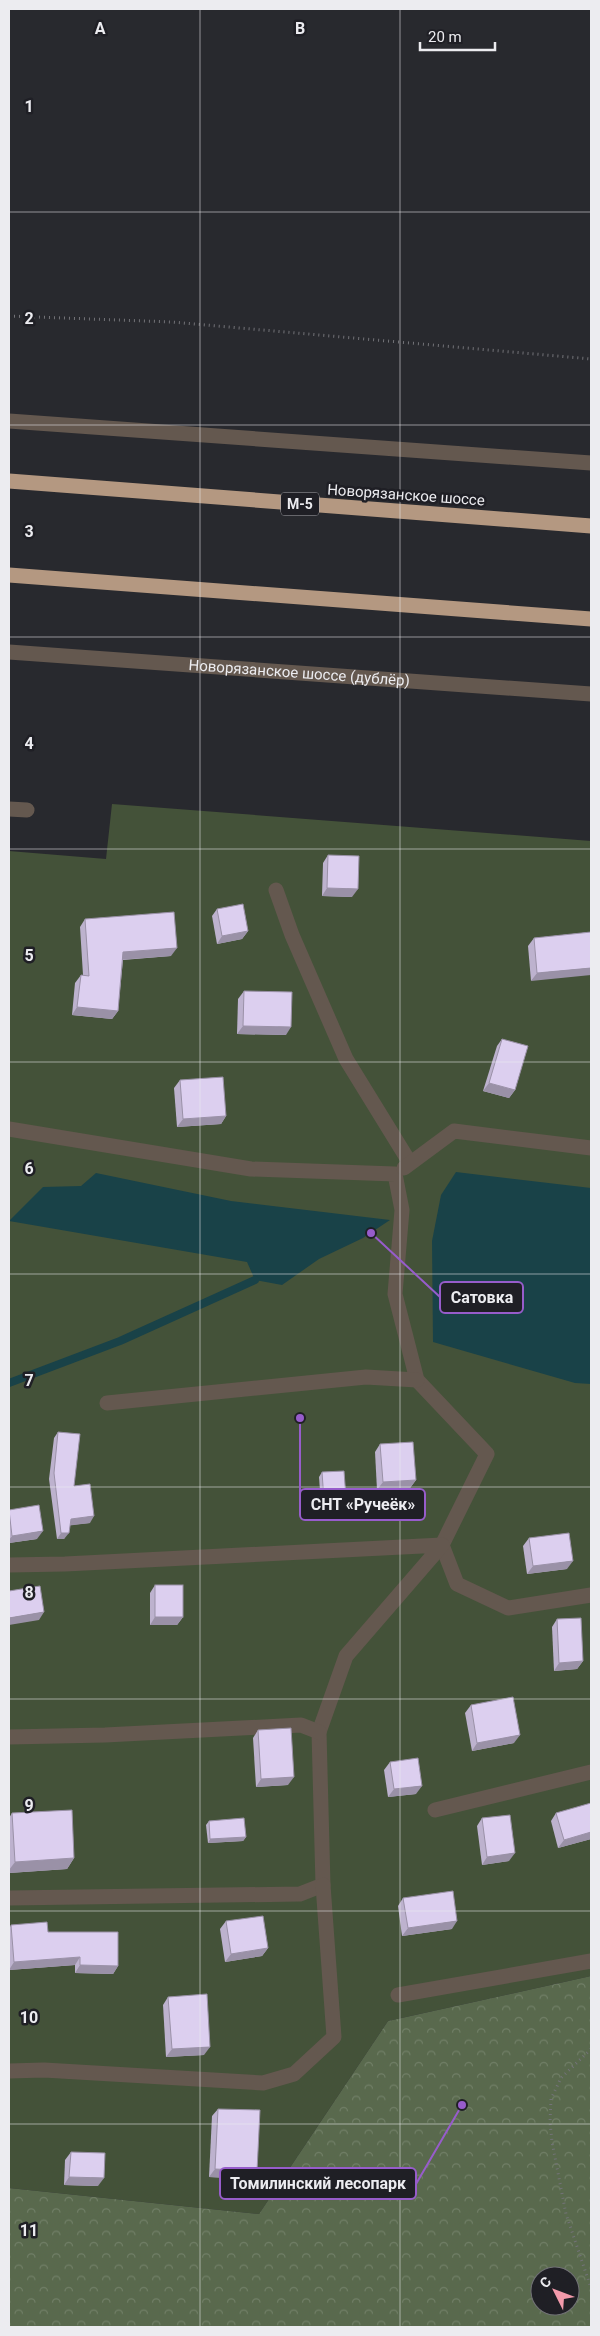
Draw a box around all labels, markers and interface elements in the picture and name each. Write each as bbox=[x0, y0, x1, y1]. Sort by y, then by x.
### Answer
text: A bbox=[95, 19, 106, 38]
text: B bbox=[295, 19, 305, 38]
scale bar bbox=[420, 20, 495, 52]
text: 20 m bbox=[428, 28, 462, 46]
text: 1 bbox=[24, 97, 34, 116]
text: 2 bbox=[24, 309, 34, 328]
street label: Новорязанское шоссе bbox=[327, 481, 485, 509]
road number: М-5 bbox=[281, 492, 319, 516]
text: 3 bbox=[24, 522, 34, 541]
street label: Новорязанское шоссе (дублёр) bbox=[188, 656, 410, 690]
text: 4 bbox=[24, 734, 34, 753]
text: 5 bbox=[24, 946, 34, 965]
text: 6 bbox=[24, 1159, 34, 1178]
callout: Сатовка bbox=[440, 1282, 523, 1313]
text: Сатовка bbox=[451, 1288, 514, 1307]
text: 7 bbox=[24, 1371, 34, 1390]
callout: СНТ «Ручеёк» bbox=[300, 1489, 425, 1520]
text: СНТ «Ручеёк» bbox=[311, 1495, 415, 1514]
text: 8 bbox=[24, 1583, 34, 1602]
text: 9 bbox=[24, 1796, 34, 1815]
text: 10 bbox=[20, 2008, 38, 2027]
callout: Томилинский лесопарк bbox=[220, 2168, 416, 2199]
text: Томилинский лесопарк bbox=[230, 2174, 407, 2193]
text: 11 bbox=[20, 2221, 38, 2240]
north arrow bbox=[530, 2266, 580, 2316]
text: С bbox=[536, 2274, 554, 2291]

